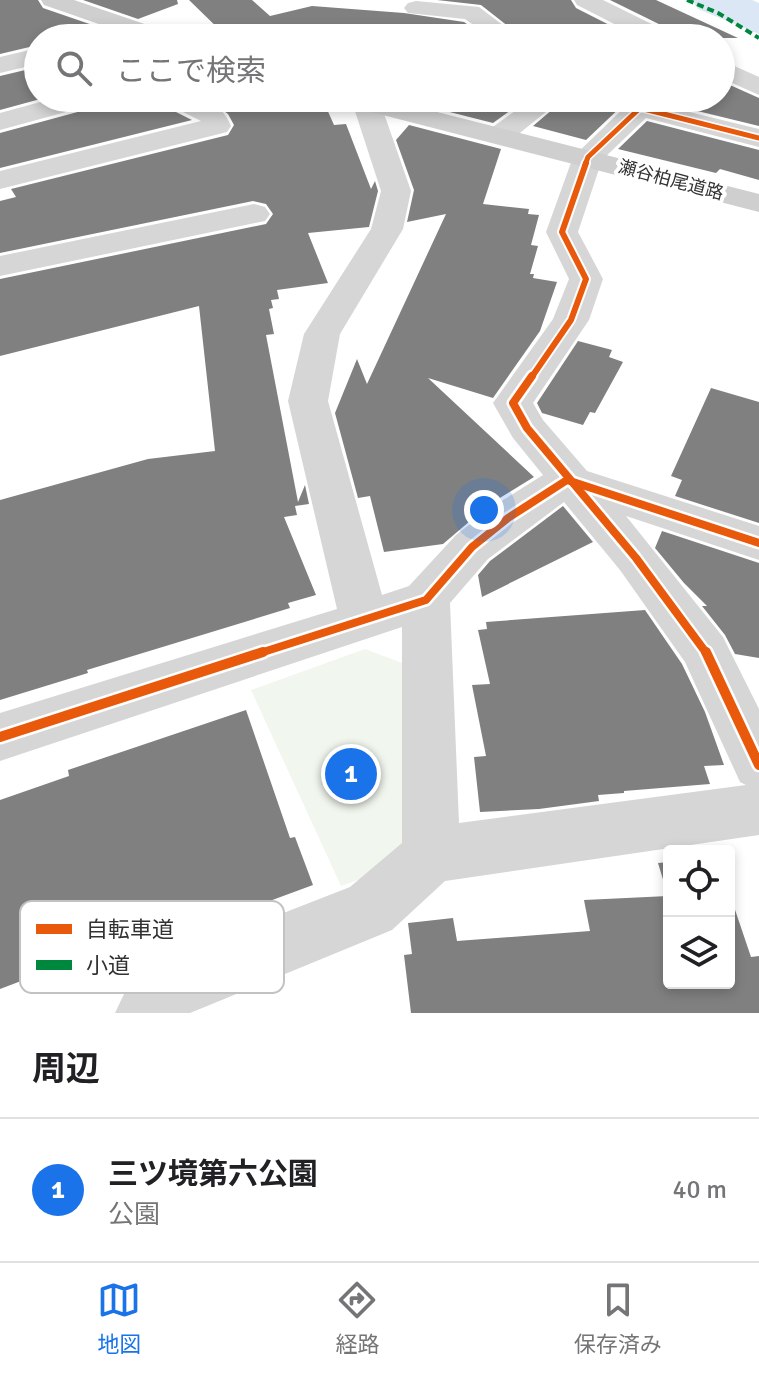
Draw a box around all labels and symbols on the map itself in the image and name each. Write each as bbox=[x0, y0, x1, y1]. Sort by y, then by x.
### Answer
street label: 瀬谷柏尾道路 bbox=[616, 155, 726, 205]
your location bbox=[464, 490, 504, 530]
pin: 1 bbox=[325, 744, 377, 804]
legend bbox=[20, 901, 284, 993]
text: 自転車道 bbox=[86, 916, 174, 943]
text: 小道 bbox=[86, 952, 130, 979]

